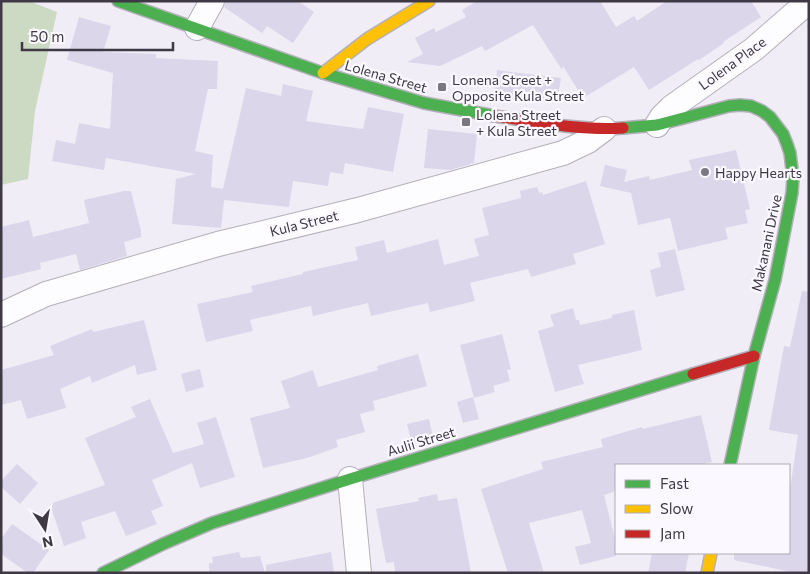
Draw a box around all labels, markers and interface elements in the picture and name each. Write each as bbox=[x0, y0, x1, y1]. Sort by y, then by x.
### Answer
scale bar bbox=[22, 20, 174, 52]
text: 50 m bbox=[30, 27, 64, 45]
street label: Lolena Place bbox=[695, 33, 769, 93]
street label: Lolena Street bbox=[343, 56, 429, 96]
place label: Lonena Street + Opposite Kula Street bbox=[452, 71, 584, 104]
marker: Lonena Street + Opposite Kula Street bbox=[436, 81, 448, 93]
place label: Lolena Street + Kula Street bbox=[476, 106, 561, 139]
marker: Lolena Street + Kula Street bbox=[460, 116, 472, 128]
place label: Happy Hearts bbox=[715, 164, 802, 181]
marker: Happy Hearts bbox=[699, 166, 711, 178]
street label: Makanani Drive bbox=[747, 193, 785, 293]
street label: Kula Street bbox=[268, 206, 340, 240]
street label: Aulii Street bbox=[385, 423, 457, 459]
legend bbox=[615, 464, 790, 554]
text: Fast bbox=[660, 474, 689, 492]
text: Slow bbox=[660, 499, 693, 517]
north arrow bbox=[20, 504, 70, 554]
text: Jam bbox=[660, 524, 685, 542]
text: N bbox=[41, 533, 55, 552]

